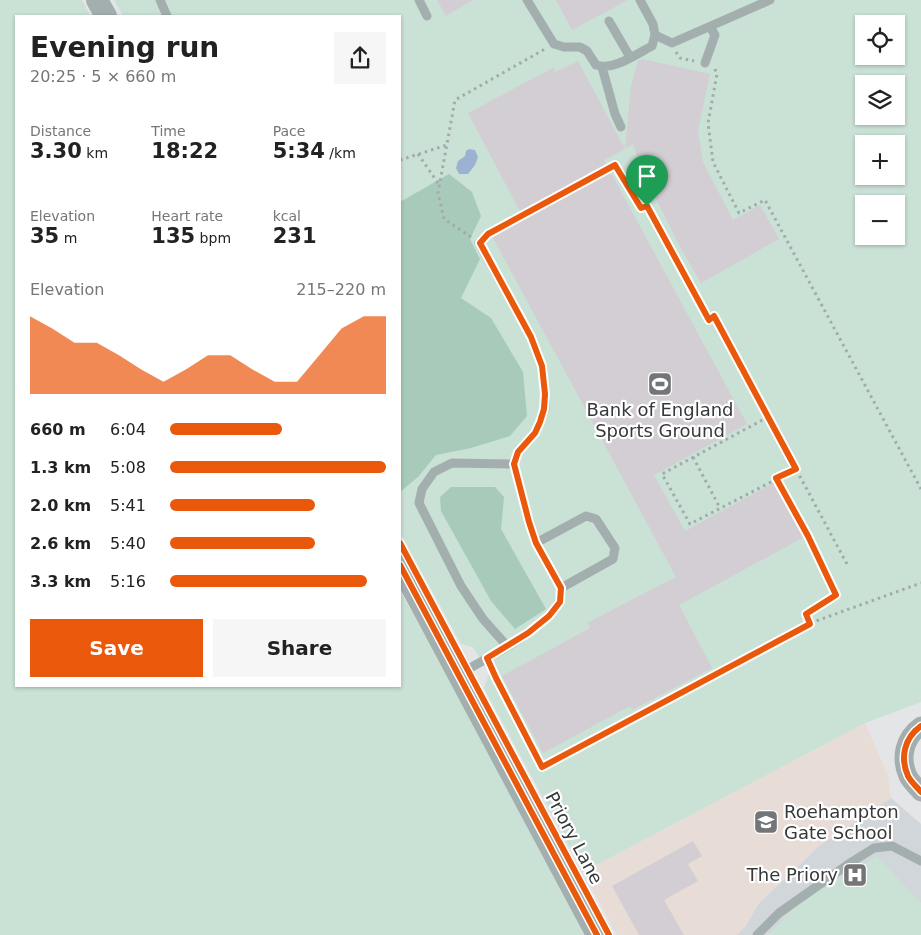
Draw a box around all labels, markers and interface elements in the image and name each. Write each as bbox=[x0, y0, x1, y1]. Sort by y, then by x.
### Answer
map controls bbox=[855, 15, 905, 245]
button: locate bbox=[855, 15, 905, 65]
text: Evening run bbox=[30, 31, 219, 64]
button: share bbox=[334, 32, 386, 84]
text: 20:25 · 5 × 660 m bbox=[30, 67, 176, 86]
button: layers bbox=[855, 75, 905, 125]
text: Distance bbox=[30, 123, 91, 139]
text: Time bbox=[151, 123, 186, 139]
text: Pace bbox=[273, 123, 305, 139]
button: + bbox=[855, 135, 905, 185]
text: 3.30 bbox=[30, 139, 82, 163]
text: 18:22 bbox=[151, 139, 218, 163]
text: 5:34 bbox=[273, 139, 325, 163]
text: km bbox=[82, 145, 108, 161]
text: /km bbox=[325, 145, 356, 161]
pin bbox=[626, 155, 668, 206]
icon: arrive bbox=[633, 162, 661, 190]
button: − bbox=[855, 195, 905, 245]
text: Elevation bbox=[30, 208, 95, 224]
text: Heart rate bbox=[151, 208, 223, 224]
text: kcal bbox=[273, 208, 301, 224]
text: 35 bbox=[30, 224, 59, 248]
text: 135 bbox=[151, 224, 195, 248]
text: 231 bbox=[273, 224, 317, 248]
text: m bbox=[59, 230, 77, 246]
text: bpm bbox=[195, 230, 231, 246]
text: Elevation bbox=[30, 280, 104, 299]
text: 215–220 m bbox=[296, 280, 386, 299]
sports icon: Bank of England Sports Ground bbox=[647, 371, 673, 397]
place label: Bank of England Sports Ground bbox=[586, 399, 734, 441]
text: 660 m bbox=[30, 420, 86, 439]
text: 6:04 bbox=[110, 420, 146, 439]
text: 1.3 km bbox=[30, 458, 91, 477]
text: 5:08 bbox=[110, 458, 146, 477]
text: 2.0 km bbox=[30, 496, 91, 515]
text: 5:41 bbox=[110, 496, 146, 515]
text: 2.6 km bbox=[30, 534, 91, 553]
text: 5:40 bbox=[110, 534, 146, 553]
text: 3.3 km bbox=[30, 572, 91, 591]
text: 5:16 bbox=[110, 572, 146, 591]
button: Save bbox=[30, 619, 203, 677]
button: Share bbox=[213, 619, 386, 677]
street label: Priory Lane bbox=[541, 788, 607, 887]
place label: Roehampton Gate School bbox=[784, 801, 899, 843]
school or university icon: Roehampton Gate School bbox=[753, 809, 779, 835]
hospital icon: The Priory bbox=[842, 862, 868, 888]
place label: The Priory bbox=[746, 864, 838, 885]

